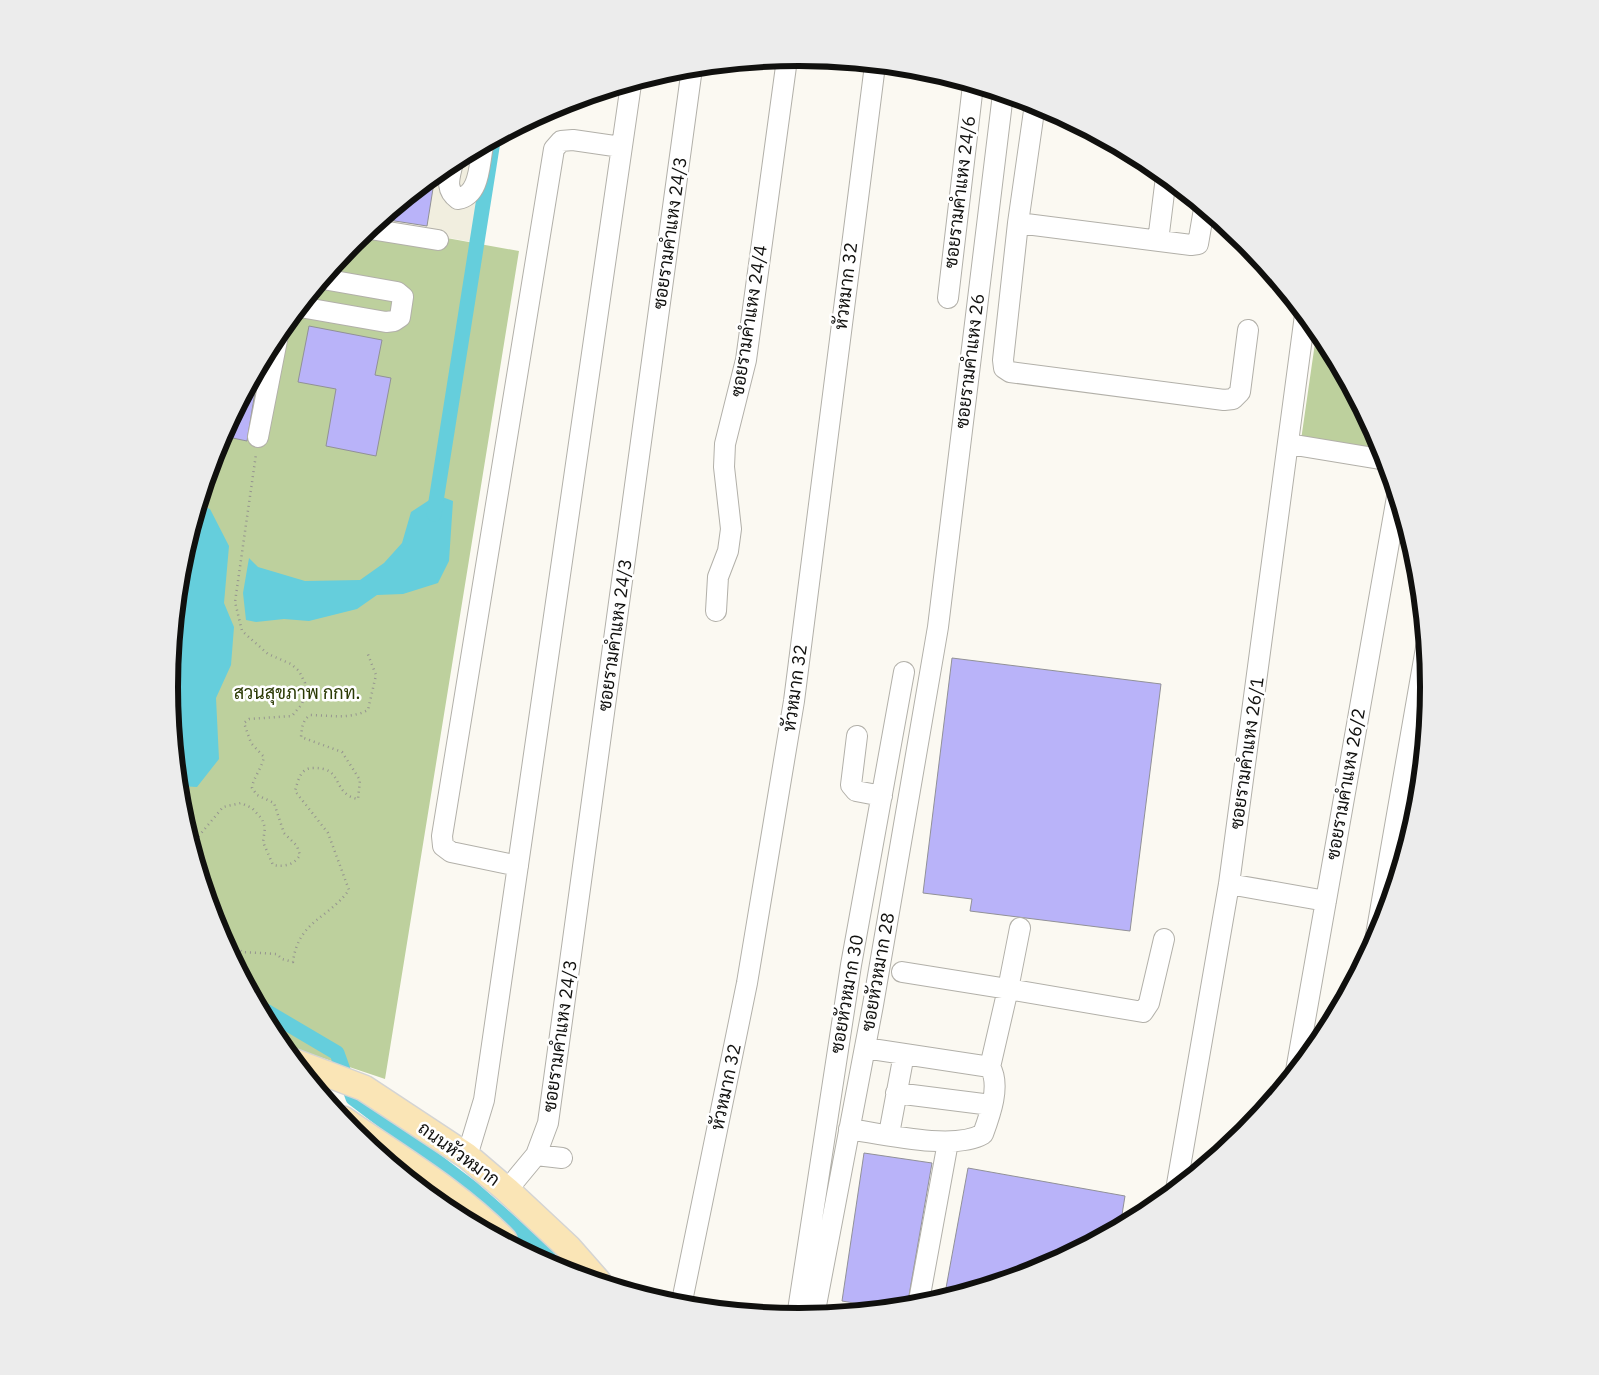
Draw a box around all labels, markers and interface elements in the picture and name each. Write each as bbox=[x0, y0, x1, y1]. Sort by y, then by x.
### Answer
street label: ซอยรามคำแหง 24/6 bbox=[939, 114, 980, 270]
street label: ซอยรามคำแหง 24/3 bbox=[647, 155, 692, 311]
street label: หัวหมาก 32 bbox=[829, 241, 862, 331]
street label: ซอยรามคำแหง 24/4 bbox=[725, 243, 772, 399]
street label: ซอยรามคำแหง 26 bbox=[950, 292, 989, 430]
street label: ซอยรามคำแหง 24/3 bbox=[592, 557, 637, 713]
street label: หัวหมาก 32 bbox=[777, 643, 812, 733]
street label: ซอยรามคำแหง 26/1 bbox=[1224, 675, 1269, 831]
park label: สวนสุขภาพ กกท. bbox=[234, 681, 360, 705]
street label: ซอยรามคำแหง 26/2 bbox=[1321, 706, 1370, 862]
street label: ซอยหัวหมาก 28 bbox=[856, 911, 899, 1033]
street label: ซอยหัวหมาก 30 bbox=[825, 933, 868, 1055]
street label: ซอยรามคำแหง 24/3 bbox=[537, 958, 582, 1114]
street label: หัวหมาก 32 bbox=[705, 1041, 746, 1132]
street label: ถนนหัวหมาก bbox=[414, 1116, 505, 1191]

